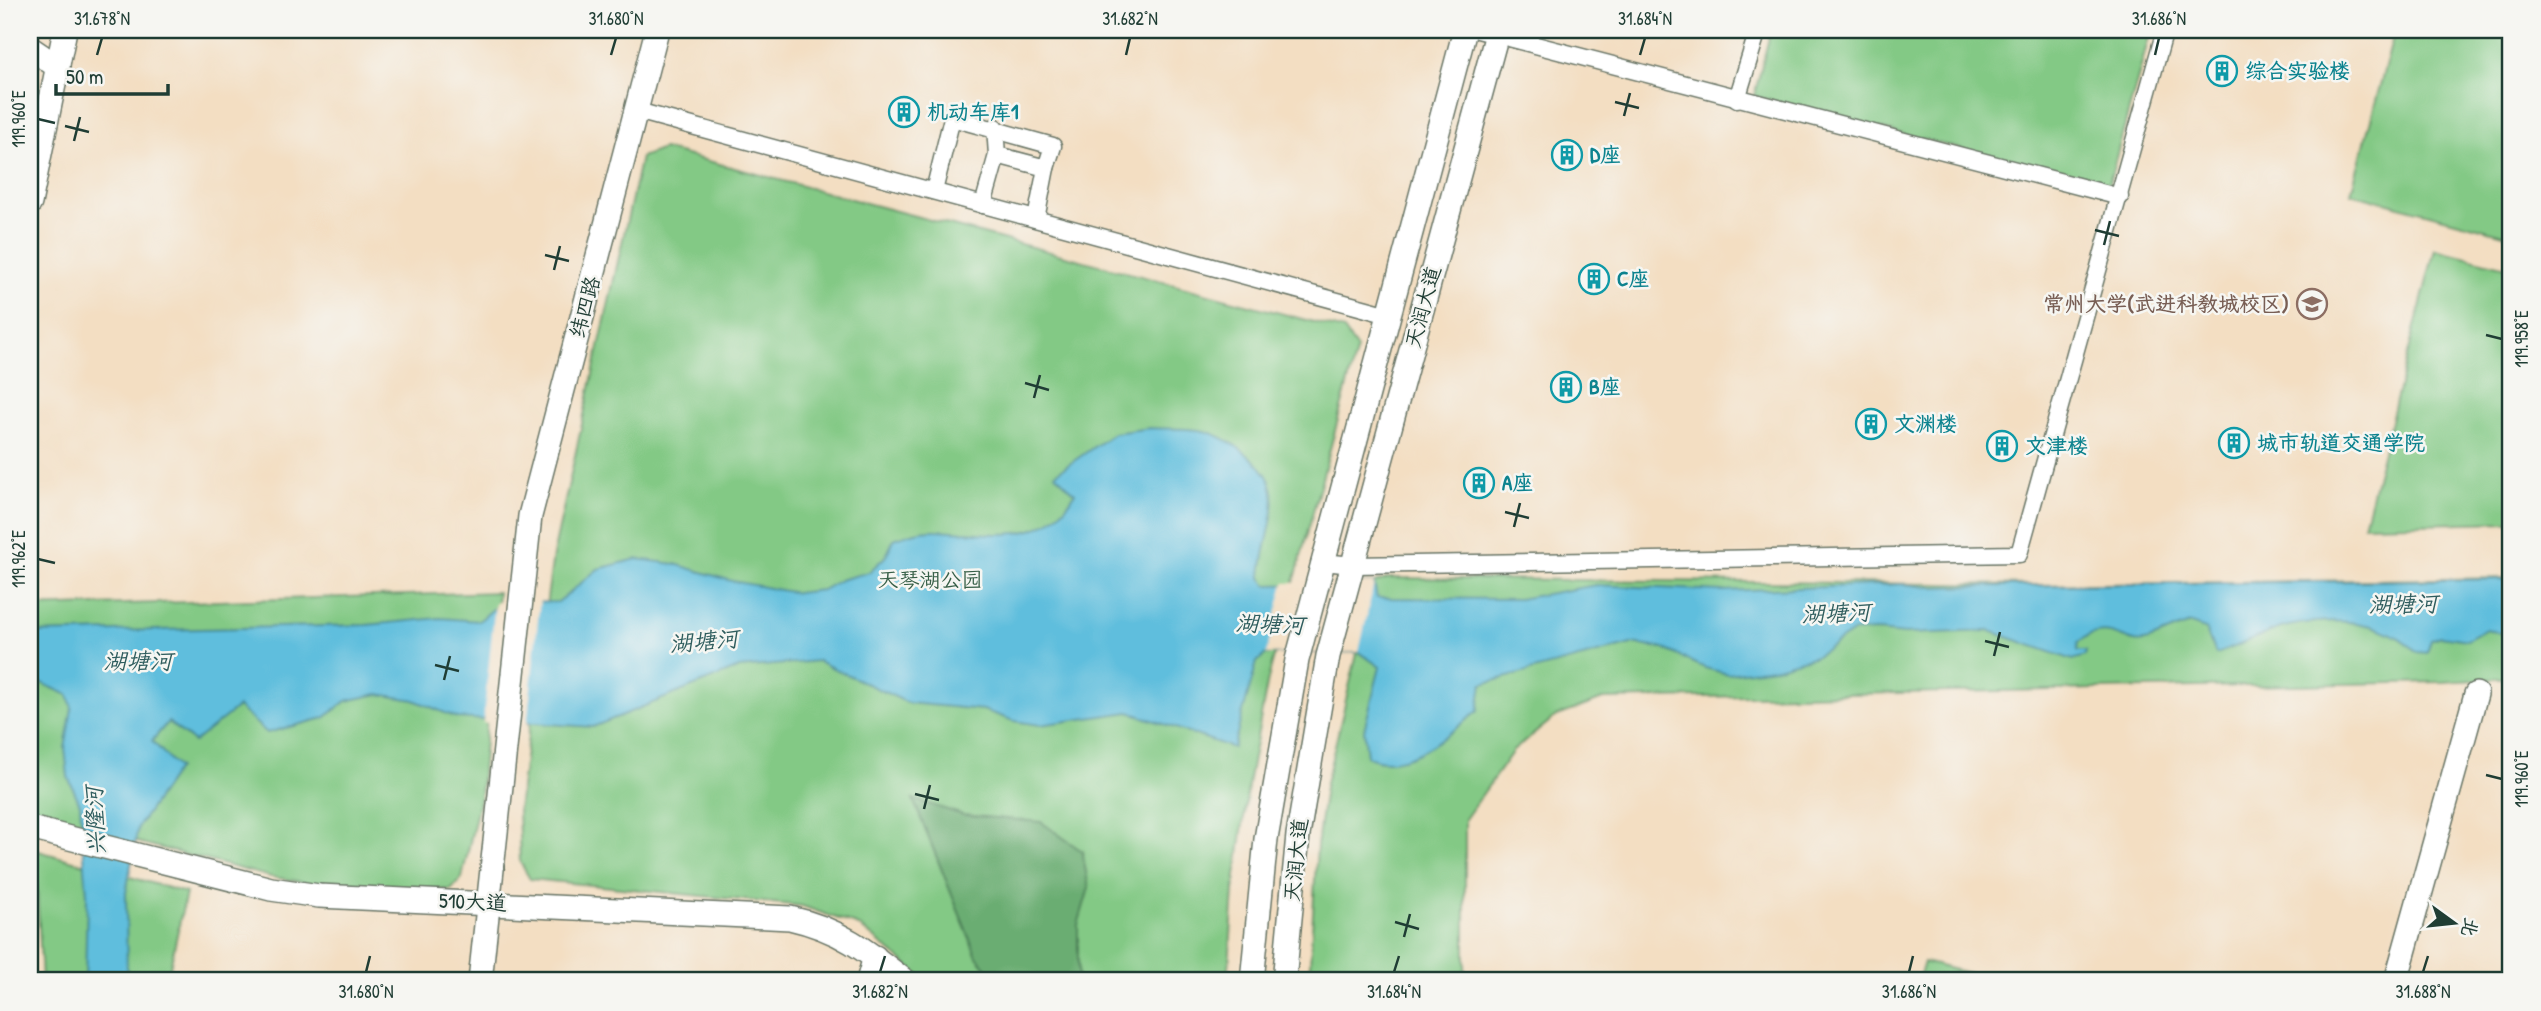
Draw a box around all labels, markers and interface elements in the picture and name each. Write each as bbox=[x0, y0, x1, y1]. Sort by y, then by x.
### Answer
text: 31.678°N bbox=[74, 6, 130, 31]
text: 31.680°N bbox=[588, 6, 644, 31]
text: 31.682°N bbox=[1102, 6, 1158, 31]
text: 31.684°N bbox=[1618, 6, 1672, 31]
text: 31.686°N bbox=[2132, 6, 2186, 31]
scale bar bbox=[56, 52, 168, 96]
building icon: 综合实验楼 bbox=[2205, 54, 2239, 88]
place label: 综合实验楼 bbox=[2245, 56, 2350, 85]
text: 50 m bbox=[66, 62, 103, 91]
text: 119.960°E bbox=[6, 90, 31, 148]
building icon: 机动车库1 bbox=[887, 95, 921, 129]
place label: 机动车库1 bbox=[927, 97, 1019, 126]
building icon: D座 bbox=[1550, 138, 1584, 172]
place label: D座 bbox=[1590, 140, 1621, 169]
building icon: C座 bbox=[1577, 262, 1611, 296]
street label: 天润大道 bbox=[1398, 263, 1447, 351]
place label: C座 bbox=[1617, 264, 1650, 293]
street label: 纬四路 bbox=[562, 273, 607, 341]
school or university icon: 常州大学(武进科教城校区) bbox=[2295, 287, 2329, 321]
place label: 常州大学(武进科教城校区) bbox=[2043, 289, 2289, 318]
text: 119.958°E bbox=[2509, 310, 2534, 368]
building icon: B座 bbox=[1549, 370, 1583, 404]
place label: B座 bbox=[1589, 372, 1621, 401]
building icon: 文渊楼 bbox=[1854, 407, 1888, 441]
place label: 文渊楼 bbox=[1894, 409, 1957, 438]
building icon: 城市轨道交通学院 bbox=[2217, 426, 2251, 460]
place label: 城市轨道交通学院 bbox=[2257, 428, 2425, 457]
building icon: 文津楼 bbox=[1985, 429, 2019, 463]
place label: 文津楼 bbox=[2025, 431, 2088, 460]
building icon: A座 bbox=[1462, 466, 1496, 500]
place label: A座 bbox=[1502, 468, 1533, 497]
text: 119.962°E bbox=[6, 530, 31, 588]
park label: 天琴湖公园 bbox=[878, 565, 983, 594]
water label: 湖塘河 bbox=[2368, 587, 2442, 620]
water label: 湖塘河 bbox=[1801, 596, 1875, 629]
water label: 湖塘河 bbox=[1235, 607, 1309, 640]
water label: 湖塘河 bbox=[668, 622, 744, 659]
water label: 湖塘河 bbox=[104, 645, 177, 676]
text: 119.960°E bbox=[2509, 750, 2534, 808]
water label: 兴隆河 bbox=[77, 782, 112, 856]
street label: 天润大道 bbox=[1277, 817, 1314, 903]
street label: 510大道 bbox=[439, 886, 507, 917]
north arrow bbox=[2418, 888, 2488, 958]
text: 北 bbox=[2455, 915, 2485, 940]
text: 31.680°N bbox=[338, 979, 394, 1004]
text: 31.682°N bbox=[852, 979, 908, 1004]
text: 31.684°N bbox=[1367, 979, 1421, 1004]
text: 31.686°N bbox=[1882, 979, 1936, 1004]
text: 31.688°N bbox=[2396, 979, 2450, 1004]

